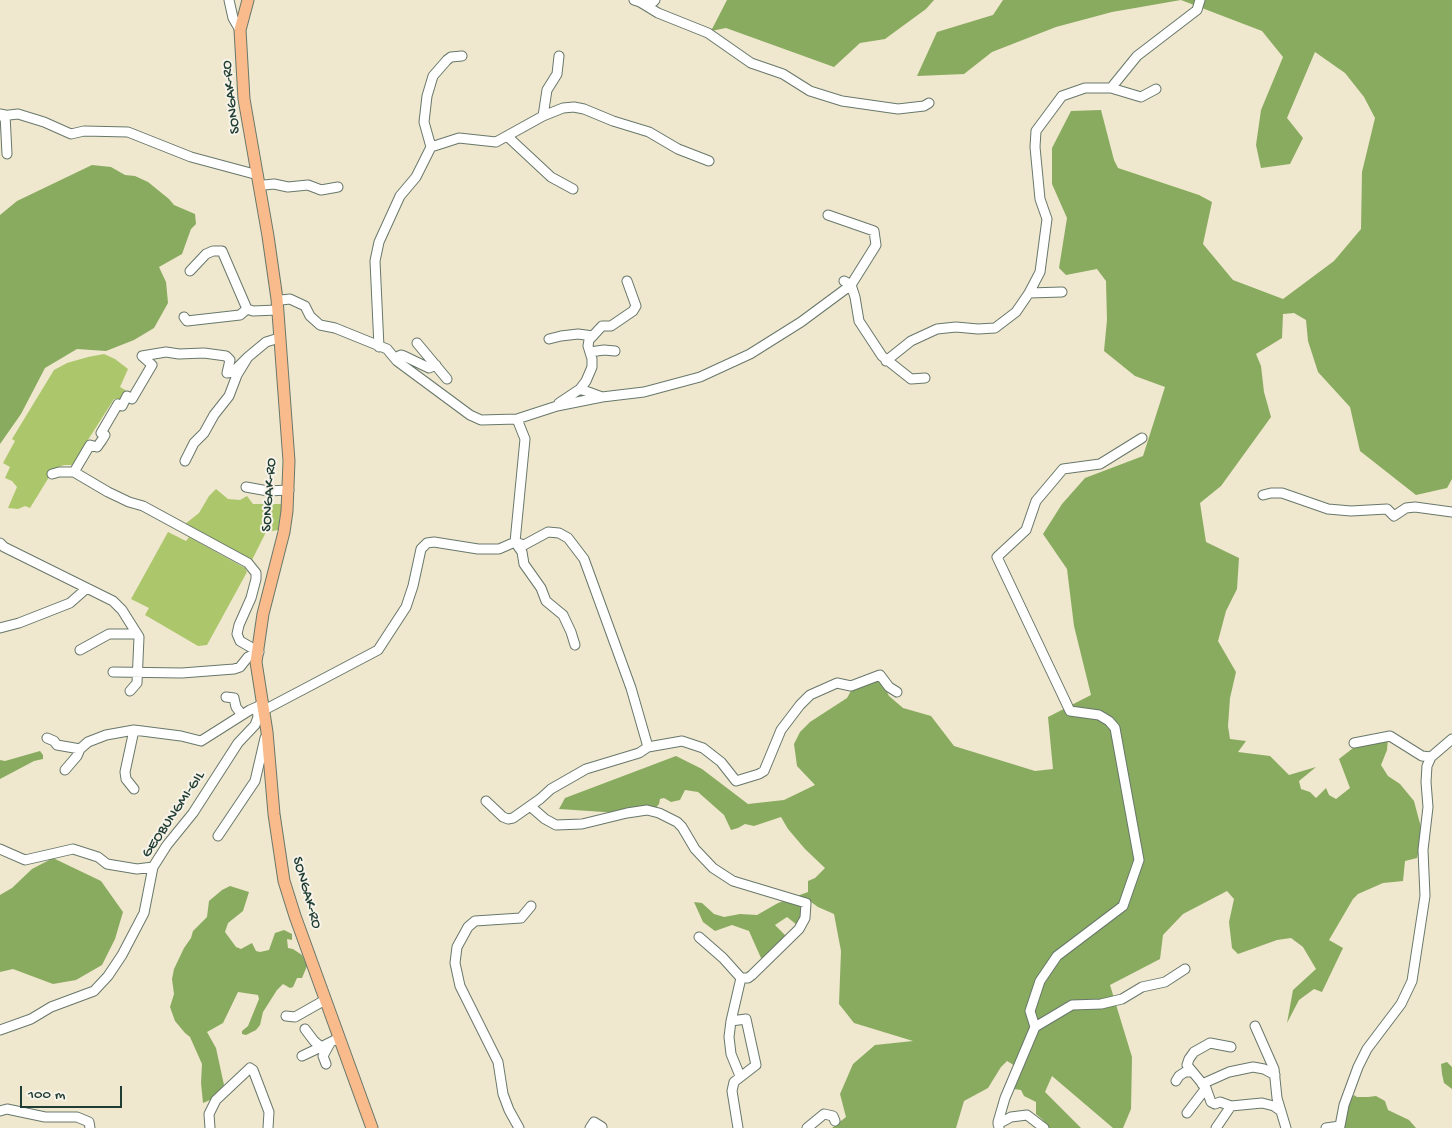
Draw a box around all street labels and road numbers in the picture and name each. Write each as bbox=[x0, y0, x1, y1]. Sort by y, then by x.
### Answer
street label: SONGAK-RO bbox=[219, 59, 245, 135]
street label: SONGAK-RO bbox=[258, 457, 282, 533]
street label: GEOBUNGMI-GIL bbox=[138, 768, 210, 862]
street label: SONGAK-RO bbox=[287, 855, 325, 931]

